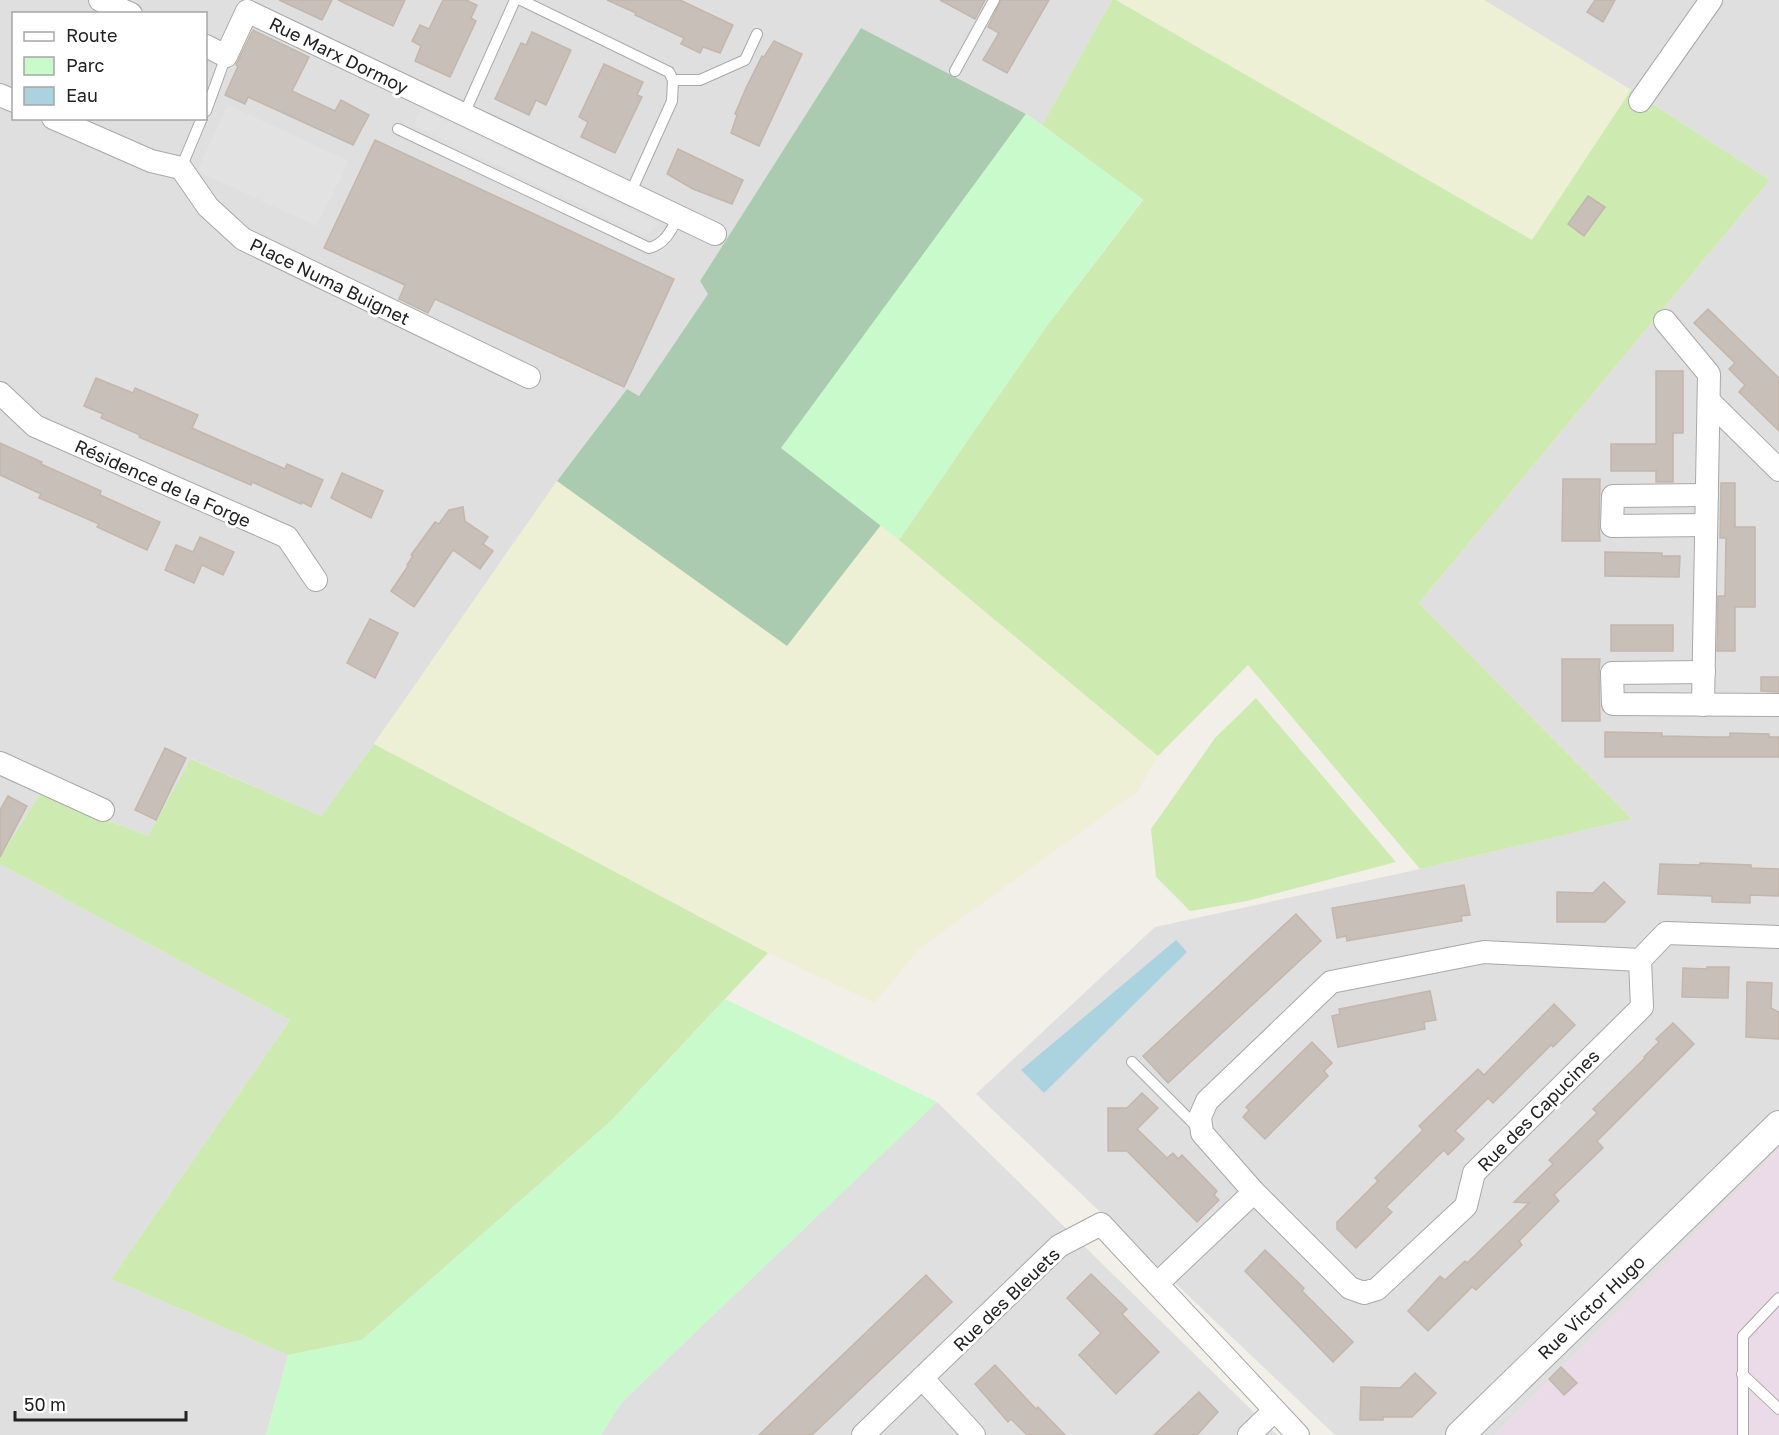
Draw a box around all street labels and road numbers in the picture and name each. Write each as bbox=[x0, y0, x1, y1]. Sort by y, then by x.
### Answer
street label: Rue Marx Dormoy bbox=[266, 12, 412, 98]
street label: Place Numa Buignet bbox=[246, 233, 414, 329]
street label: Résidence de la Forge bbox=[72, 434, 254, 532]
street label: Rue des Capucines bbox=[1472, 1044, 1604, 1176]
street label: Rue des Bleuets bbox=[948, 1243, 1064, 1355]
street label: Rue Victor Hugo bbox=[1533, 1250, 1649, 1364]

